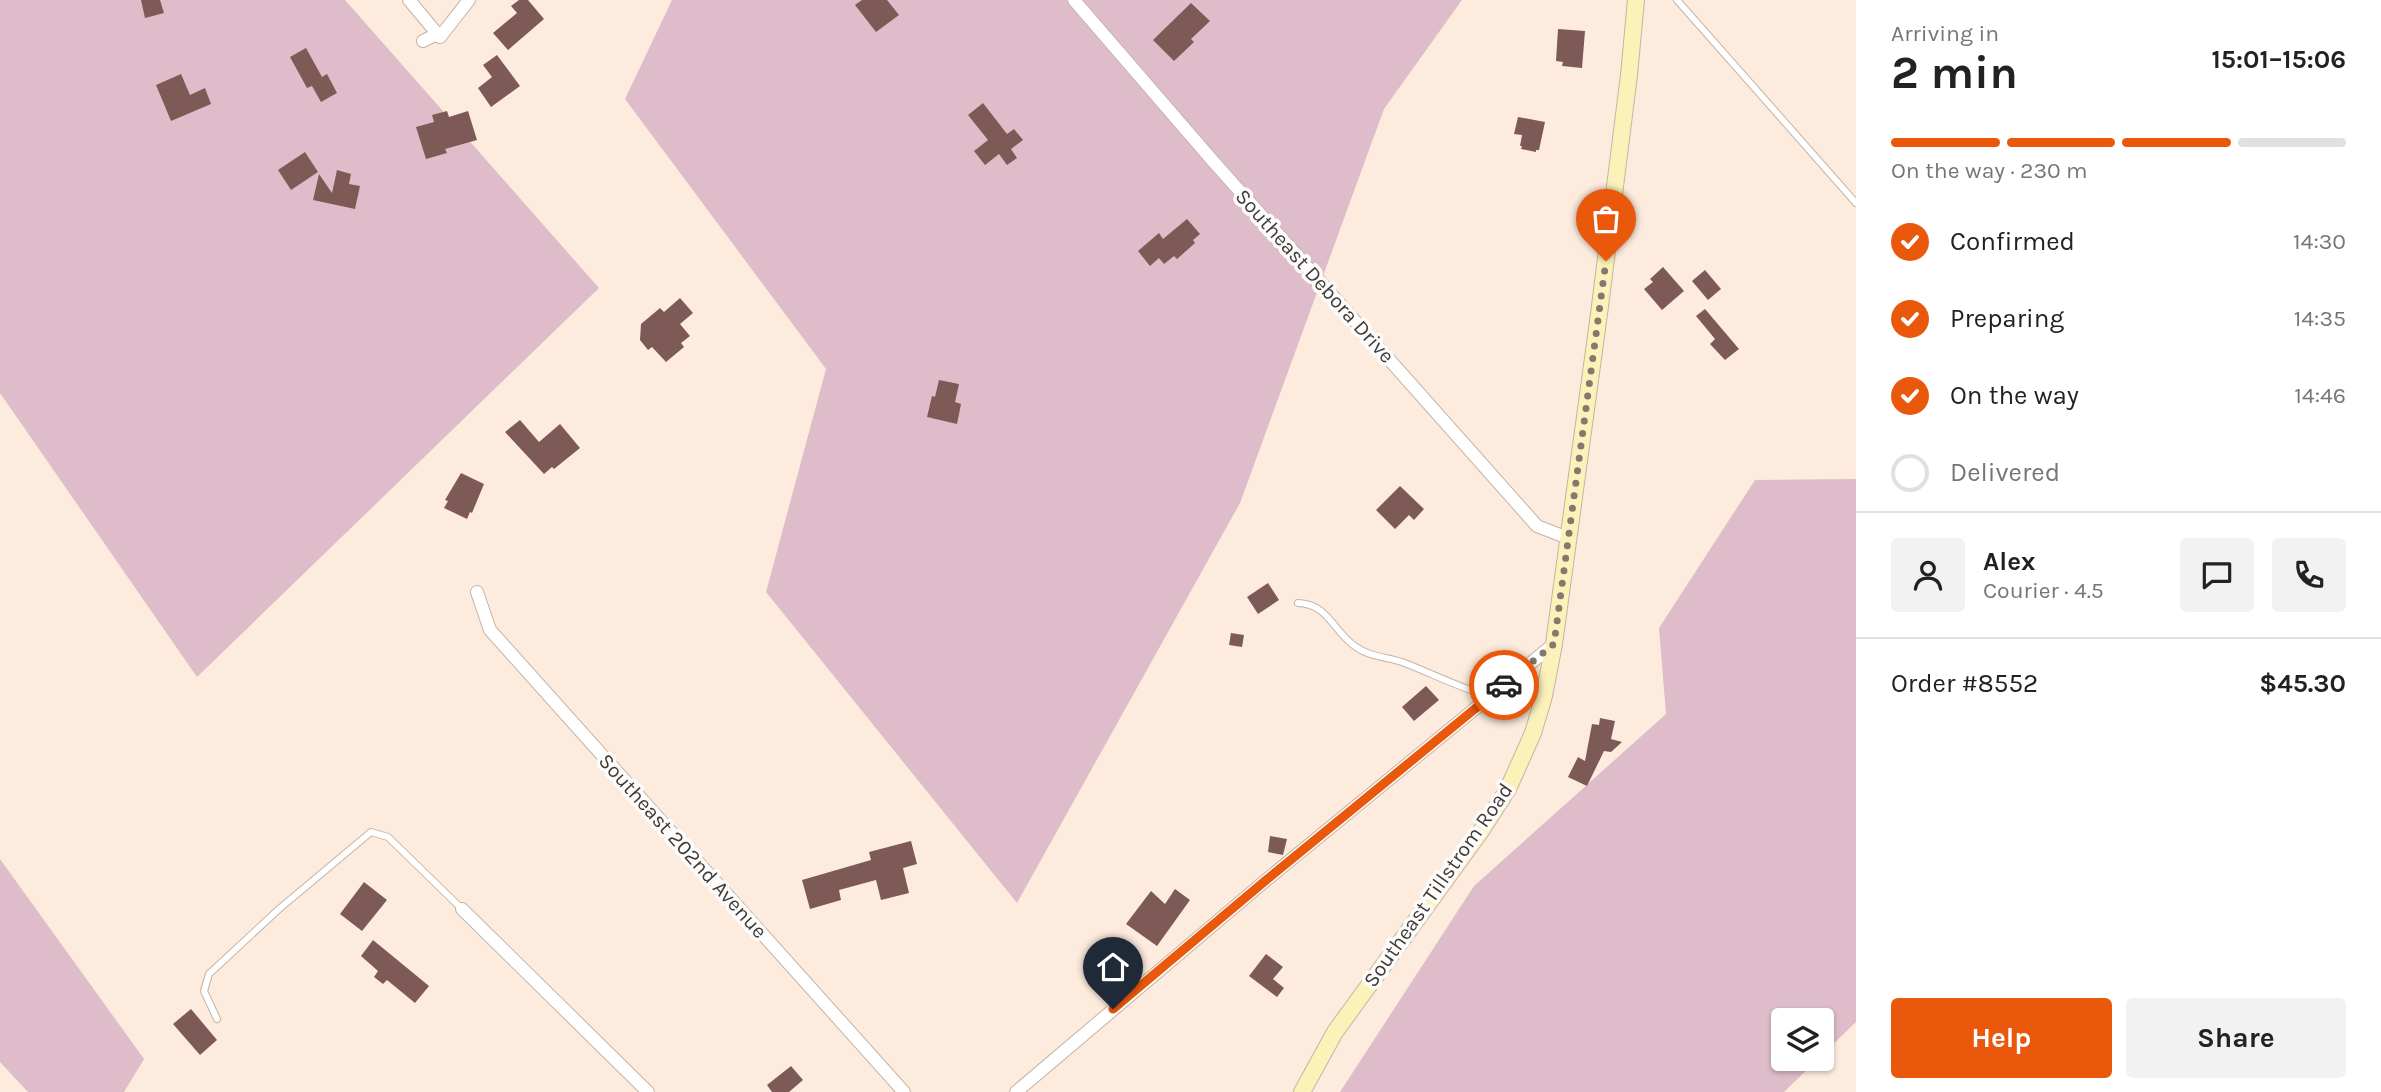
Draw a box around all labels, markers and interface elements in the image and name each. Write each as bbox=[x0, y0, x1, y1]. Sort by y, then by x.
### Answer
text: Arriving in bbox=[1891, 20, 1999, 47]
text: 15:01–15:06 bbox=[2212, 44, 2346, 75]
text: 2 min bbox=[1891, 46, 2018, 100]
text: On the way · 230 m bbox=[1891, 157, 2088, 184]
street label: Southeast Debora Drive bbox=[1231, 184, 1399, 368]
pin bbox=[1576, 189, 1636, 261]
icon: bag bbox=[1587, 200, 1625, 238]
icon: check bbox=[1891, 223, 1929, 261]
text: Confirmed bbox=[1950, 226, 2075, 257]
text: 14:30 bbox=[2293, 228, 2346, 255]
icon: check bbox=[1891, 300, 1929, 338]
text: Preparing bbox=[1950, 303, 2064, 334]
text: 14:35 bbox=[2294, 305, 2346, 332]
icon: check bbox=[1891, 377, 1929, 415]
text: On the way bbox=[1950, 380, 2079, 411]
text: 14:46 bbox=[2294, 382, 2346, 409]
text: Delivered bbox=[1950, 457, 2060, 488]
button: person bbox=[1891, 538, 1965, 612]
button: chat bbox=[2180, 538, 2254, 612]
button: phone bbox=[2272, 538, 2346, 612]
text: Alex bbox=[1983, 546, 2035, 577]
text: Courier · 4.5 bbox=[1983, 577, 2104, 604]
courier bbox=[1469, 650, 1539, 720]
icon: car bbox=[1485, 666, 1523, 704]
text: Order #8552 bbox=[1891, 668, 2038, 699]
text: $45.30 bbox=[2259, 668, 2346, 699]
street label: Southeast 202nd Avenue bbox=[594, 749, 772, 943]
street label: Southeast Tillstrom Road bbox=[1358, 778, 1518, 992]
pin bbox=[1083, 937, 1143, 1009]
icon: home bbox=[1094, 948, 1132, 986]
button: Help bbox=[1891, 998, 2112, 1078]
button: Share bbox=[2126, 998, 2346, 1078]
map controls bbox=[1771, 1008, 1834, 1071]
button: layers bbox=[1771, 1008, 1834, 1071]

